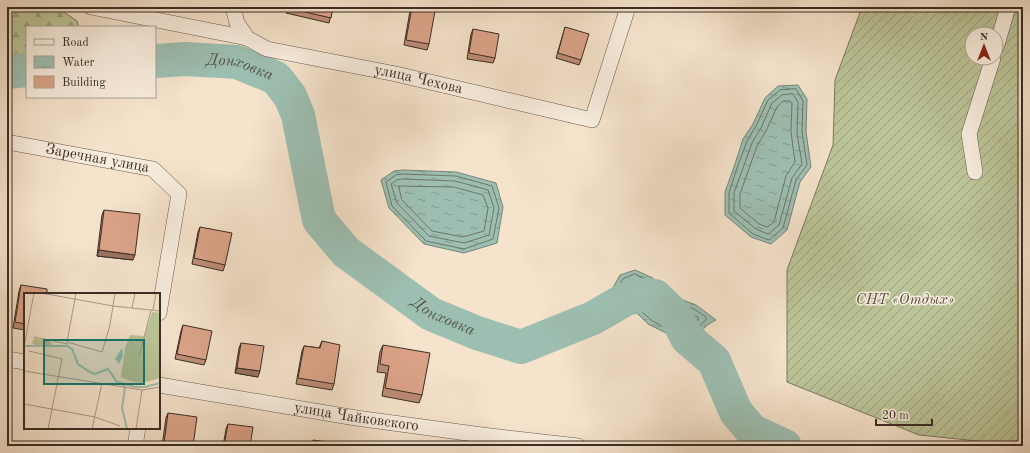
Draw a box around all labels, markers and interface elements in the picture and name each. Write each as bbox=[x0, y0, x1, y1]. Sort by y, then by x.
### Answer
legend bbox=[26, 26, 156, 98]
north arrow bbox=[964, 26, 1004, 66]
text: N bbox=[980, 32, 989, 43]
text: Road bbox=[62, 37, 89, 49]
water label: Донховка bbox=[204, 52, 276, 84]
text: Water bbox=[62, 57, 95, 69]
street label: улица Чехова bbox=[373, 62, 465, 97]
text: Building bbox=[62, 77, 106, 89]
street label: Заречная улица bbox=[44, 142, 151, 176]
inset map bbox=[24, 293, 160, 429]
water label: Донховка bbox=[407, 293, 478, 339]
park label: СНТ «Отдых» bbox=[856, 293, 954, 308]
street label: улица Чайковского bbox=[293, 400, 420, 434]
scale bar bbox=[876, 401, 932, 427]
text: 20 m bbox=[882, 410, 909, 422]

